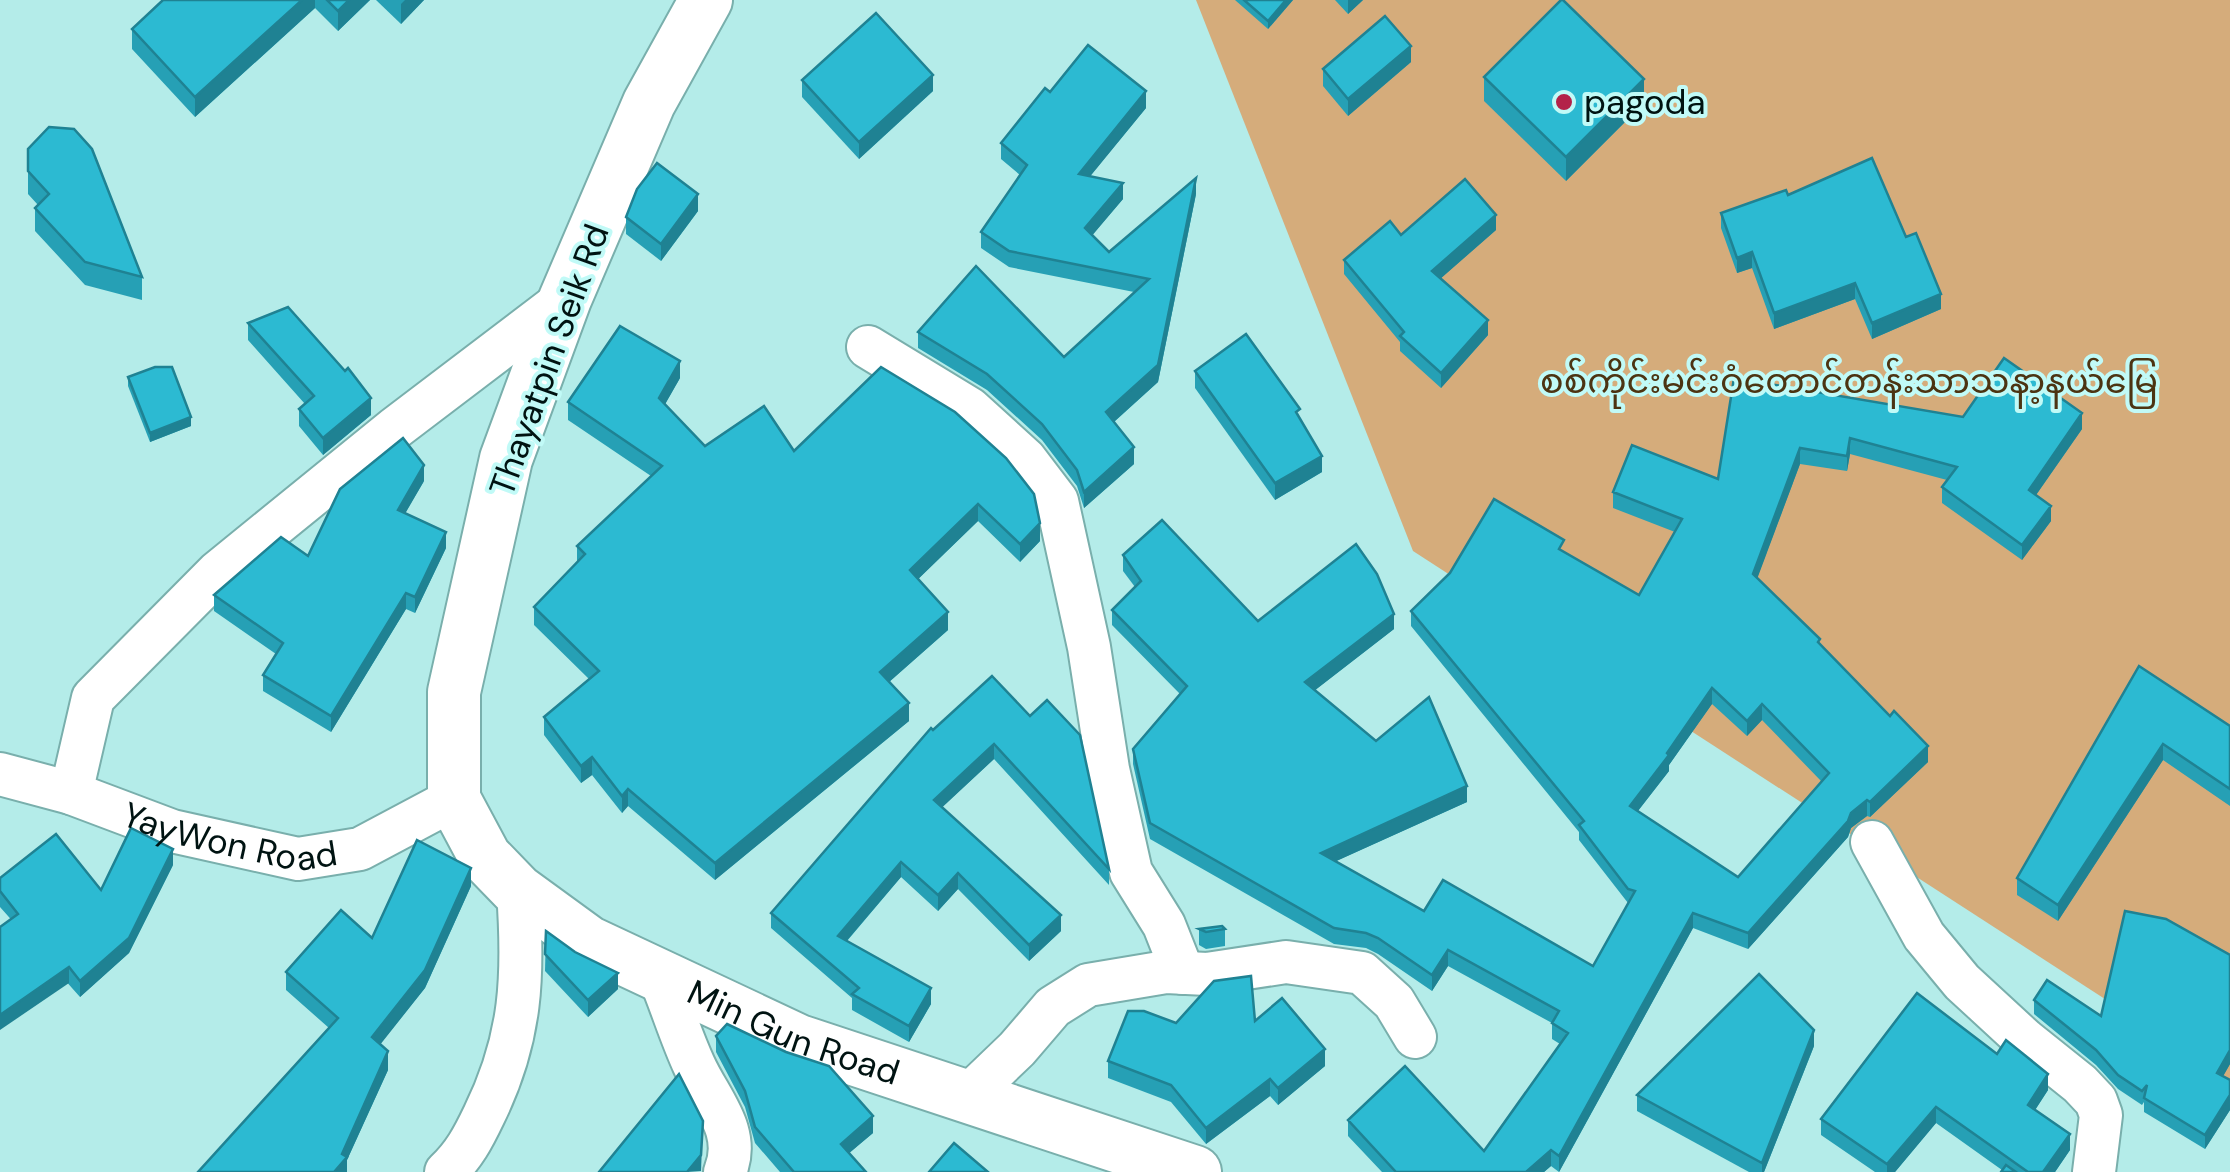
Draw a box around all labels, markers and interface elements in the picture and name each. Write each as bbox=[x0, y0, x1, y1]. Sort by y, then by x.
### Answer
place label: pagoda bbox=[1584, 79, 1706, 125]
marker: pagoda bbox=[1553, 91, 1575, 113]
street label: Thayatpin Seik Rd bbox=[479, 218, 619, 502]
park label: စစ်ကိုင်းမင်းဝံတောင်တန်းသာသနာ့နယ်မြေ bbox=[1540, 357, 2158, 409]
street label: YayWon Road bbox=[116, 791, 340, 882]
street label: Min Gun Road bbox=[680, 969, 905, 1096]

